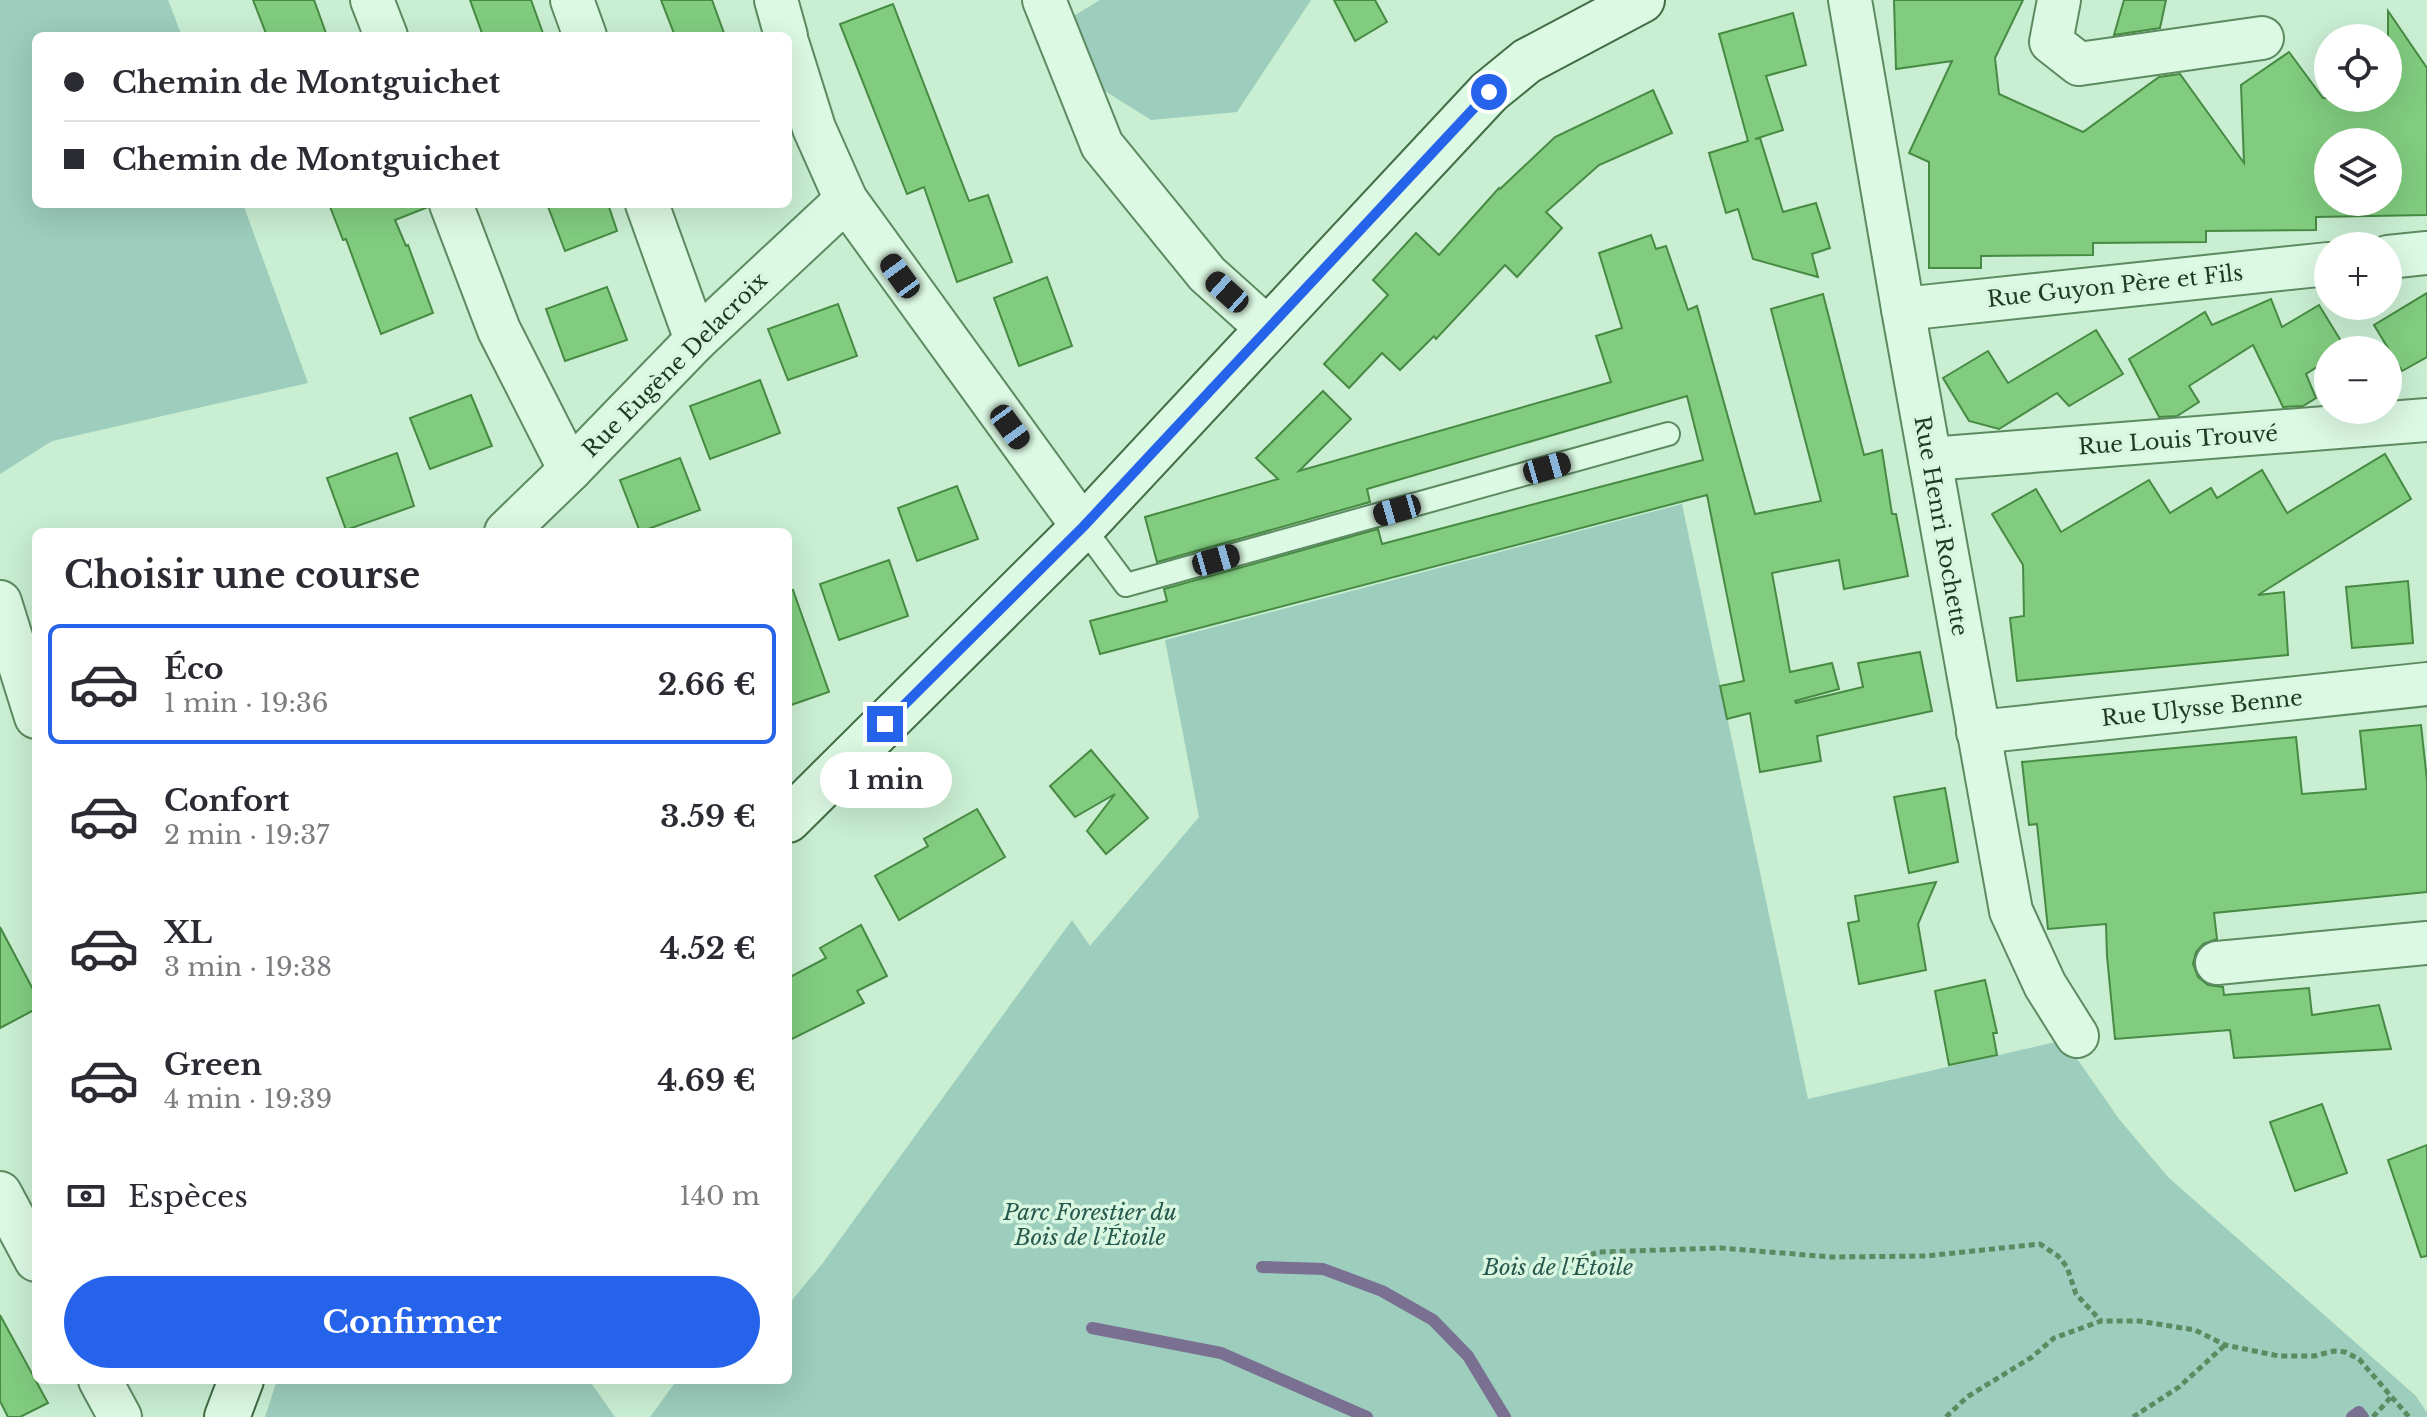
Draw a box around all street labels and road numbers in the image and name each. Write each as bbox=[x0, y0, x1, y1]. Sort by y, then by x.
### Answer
street label: Rue Guyon Père et Fils bbox=[1986, 259, 2244, 313]
street label: Rue Eugène Delacroix bbox=[577, 267, 773, 463]
street label: Rue Henri Rochette bbox=[1908, 414, 1974, 638]
street label: Rue Louis Trouvé bbox=[2077, 420, 2279, 460]
street label: Rue Ulysse Benne bbox=[2100, 684, 2304, 732]

